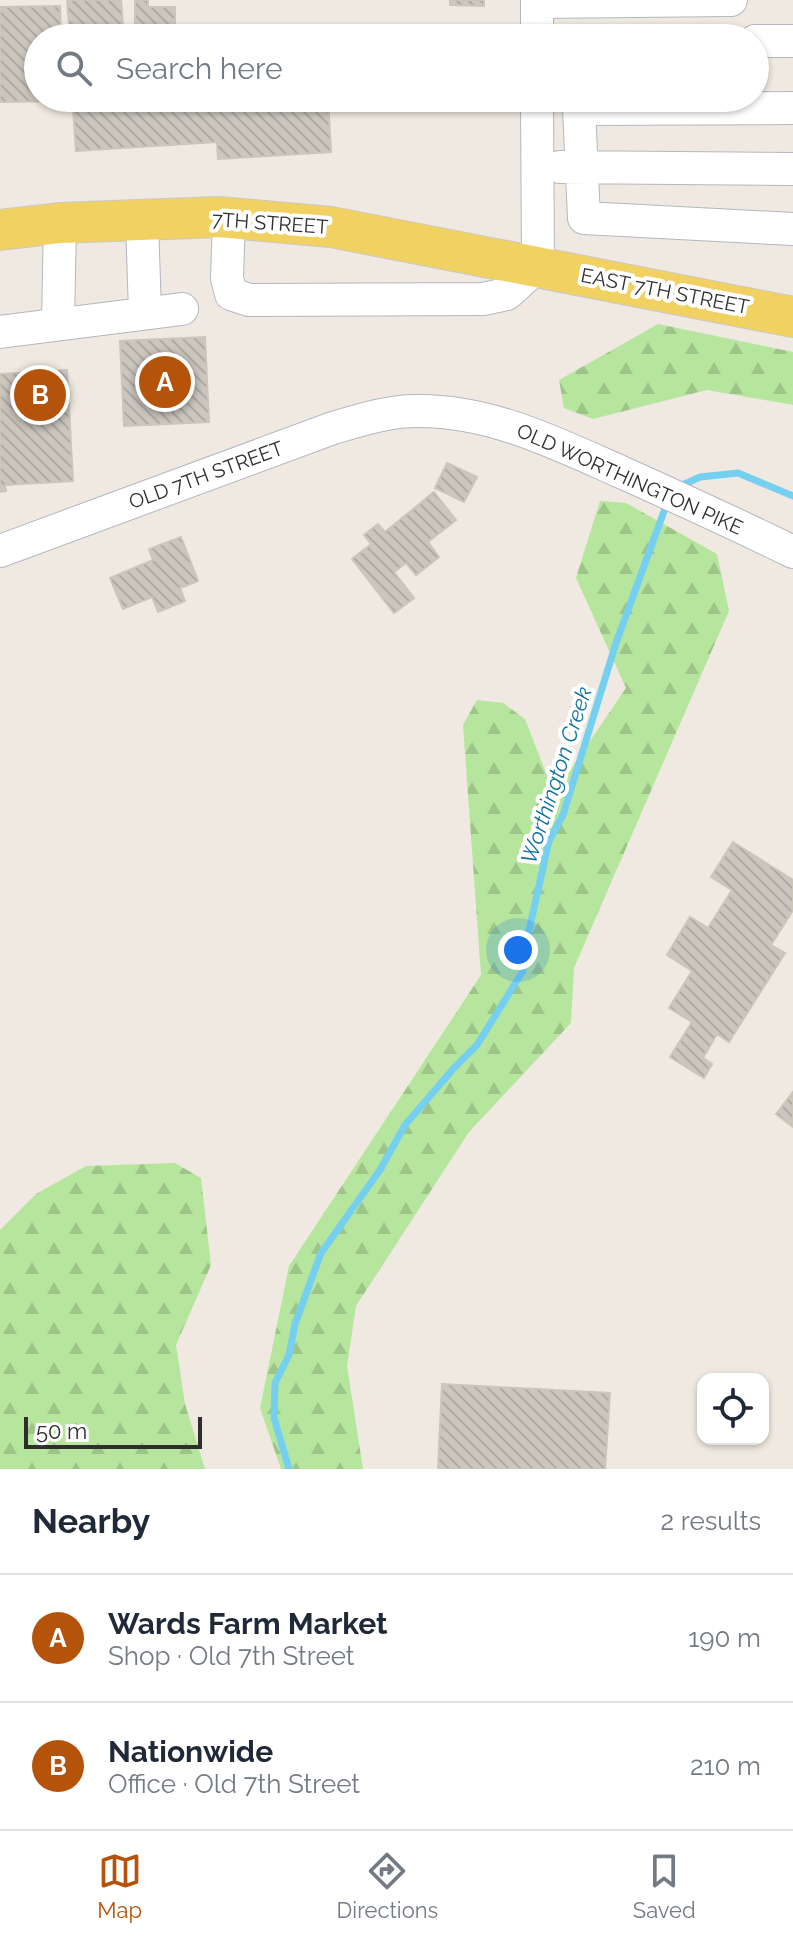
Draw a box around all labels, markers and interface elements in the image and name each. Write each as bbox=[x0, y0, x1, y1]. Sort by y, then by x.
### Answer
search box bbox=[24, 24, 769, 112]
icon: search bbox=[52, 46, 96, 90]
text: Search here bbox=[116, 51, 283, 86]
street label: 7TH STREET bbox=[211, 207, 329, 239]
street label: EAST 7TH STREET bbox=[579, 263, 751, 319]
pin: A bbox=[139, 352, 191, 412]
pin: B bbox=[14, 365, 66, 425]
street label: OLD WORTHINGTON PIKE bbox=[513, 418, 747, 540]
street label: OLD 7TH STREET bbox=[126, 436, 286, 514]
water label: Worthington Creek bbox=[515, 683, 597, 867]
your location bbox=[498, 930, 538, 970]
map controls bbox=[697, 1373, 769, 1445]
button: locate bbox=[697, 1373, 769, 1445]
scale bar bbox=[24, 1413, 202, 1449]
text: 50 m bbox=[36, 1418, 87, 1444]
text: Nearby bbox=[32, 1501, 150, 1541]
text: 2 results bbox=[661, 1506, 761, 1536]
text: Wards Farm Market bbox=[108, 1606, 388, 1641]
text: A bbox=[49, 1623, 67, 1653]
text: 190 m bbox=[688, 1623, 761, 1653]
text: Shop · Old 7th Street bbox=[108, 1641, 355, 1671]
text: Nationwide bbox=[108, 1734, 273, 1769]
text: B bbox=[49, 1751, 67, 1781]
text: 210 m bbox=[690, 1751, 761, 1781]
text: Office · Old 7th Street bbox=[108, 1769, 360, 1799]
tab: Map bbox=[97, 1849, 142, 1923]
tab: Directions bbox=[337, 1849, 438, 1923]
tab: Saved bbox=[633, 1849, 696, 1923]

